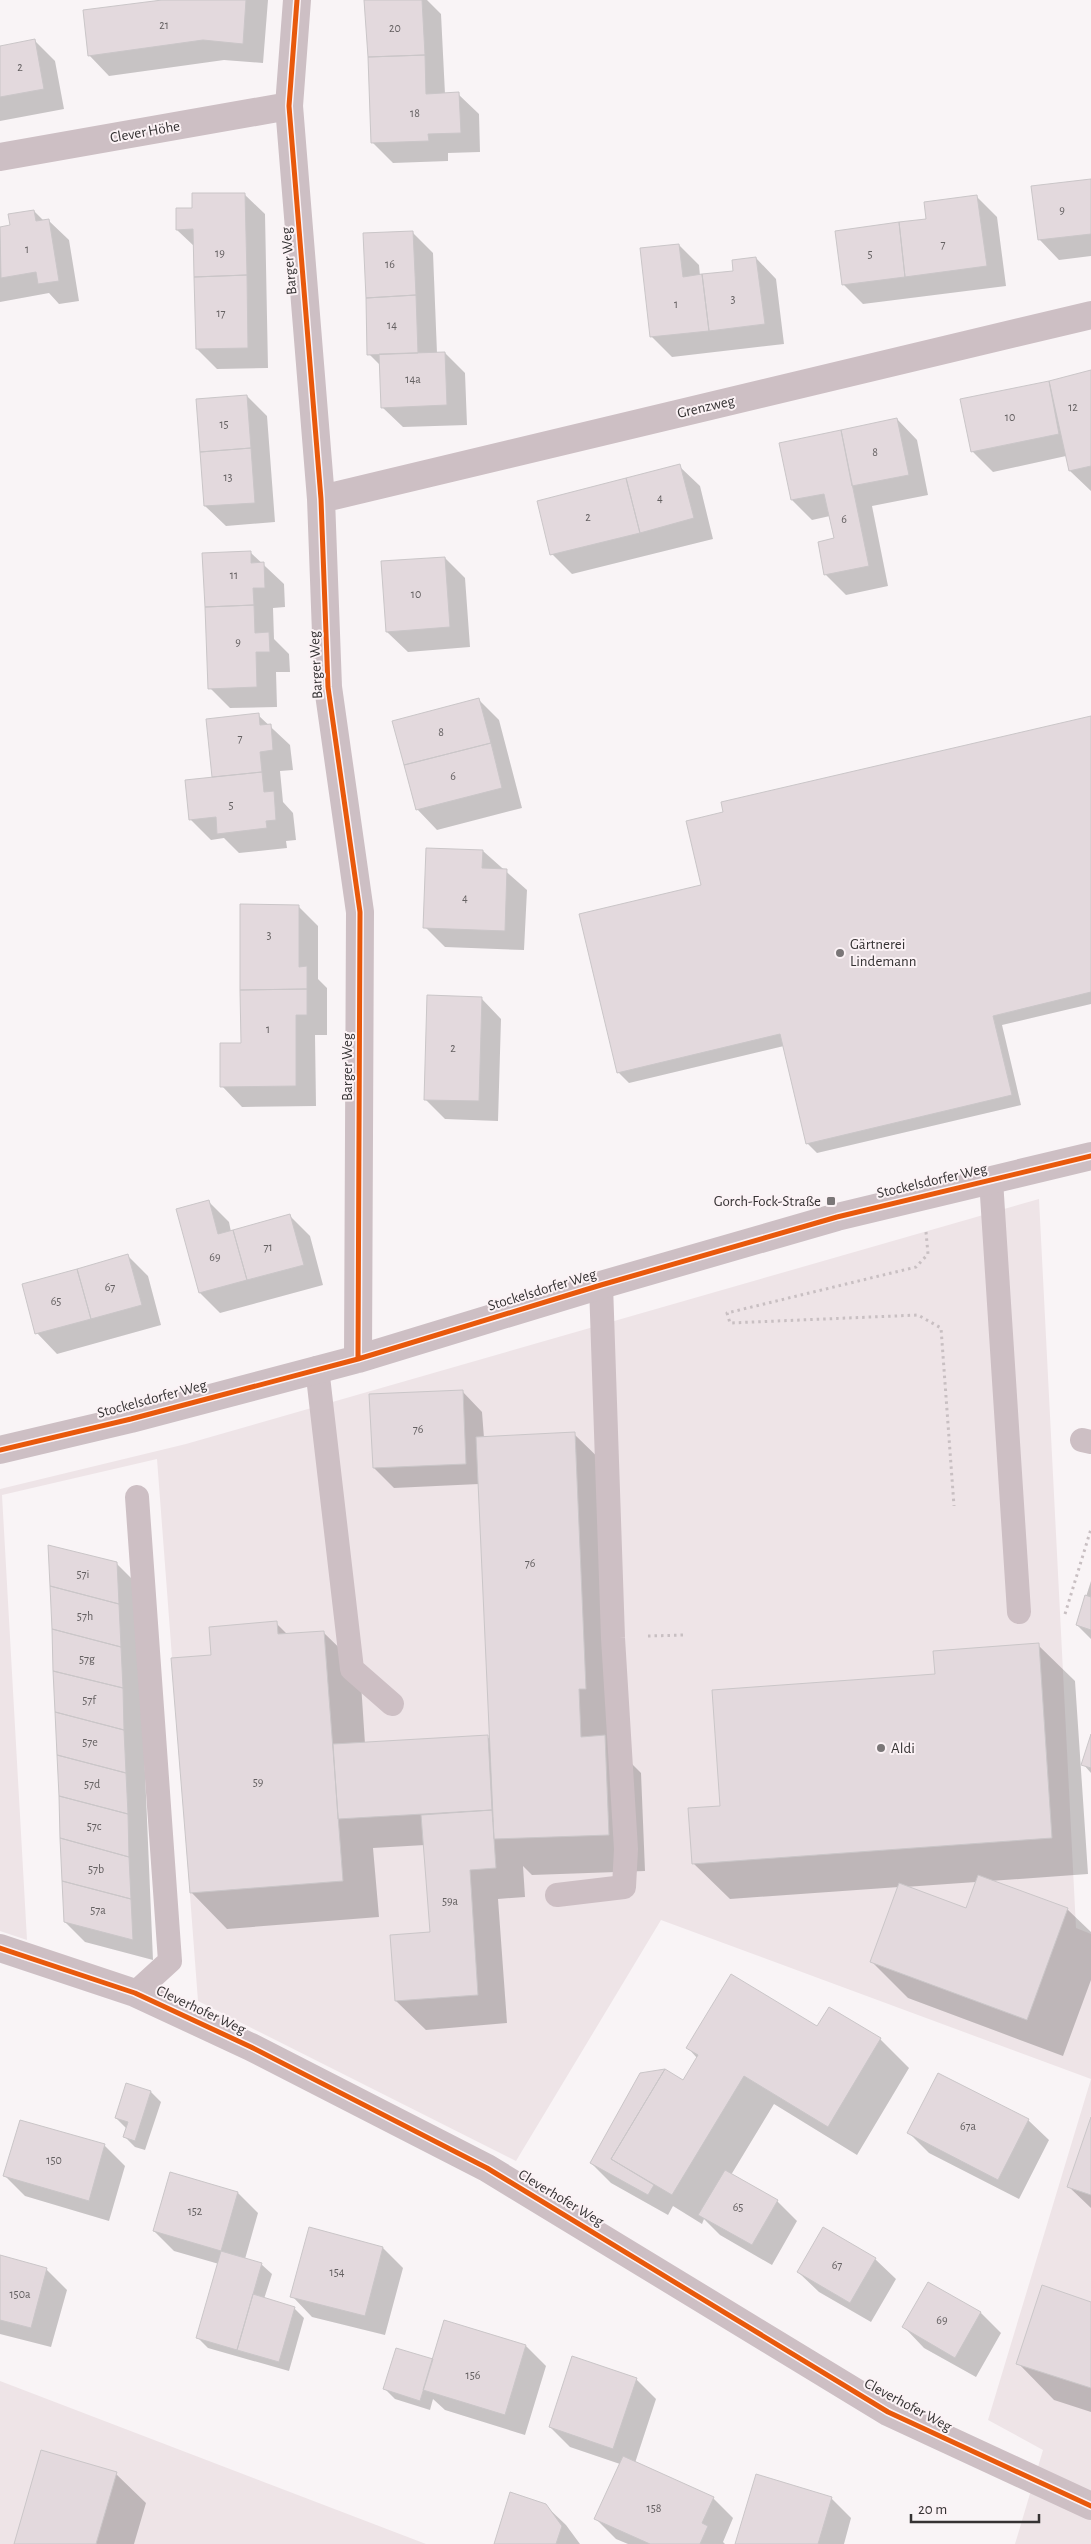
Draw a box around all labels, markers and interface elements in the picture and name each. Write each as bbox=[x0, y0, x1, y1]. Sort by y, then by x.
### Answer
house number: 21 bbox=[159, 19, 169, 31]
house number: 20 bbox=[389, 22, 401, 34]
house number: 2 bbox=[17, 61, 23, 73]
house number: 18 bbox=[410, 107, 420, 119]
street label: Clever Höhe bbox=[109, 118, 181, 146]
house number: 9 bbox=[1059, 204, 1065, 216]
street label: Barger Weg bbox=[279, 226, 299, 296]
house number: 7 bbox=[940, 238, 946, 250]
house number: 1 bbox=[25, 243, 29, 255]
house number: 19 bbox=[215, 247, 225, 259]
house number: 5 bbox=[867, 248, 873, 260]
house number: 16 bbox=[385, 258, 395, 270]
house number: 3 bbox=[731, 293, 736, 305]
house number: 1 bbox=[674, 298, 678, 310]
house number: 17 bbox=[216, 307, 226, 319]
house number: 14 bbox=[387, 319, 397, 331]
house number: 14a bbox=[405, 373, 421, 385]
street label: Grenzweg bbox=[676, 393, 737, 421]
house number: 12 bbox=[1068, 401, 1078, 413]
house number: 10 bbox=[1005, 411, 1015, 423]
house number: 15 bbox=[219, 418, 229, 430]
house number: 8 bbox=[872, 446, 878, 458]
house number: 13 bbox=[223, 471, 233, 483]
house number: 4 bbox=[657, 492, 663, 504]
house number: 2 bbox=[585, 511, 591, 523]
house number: 6 bbox=[841, 513, 847, 525]
house number: 11 bbox=[230, 569, 238, 581]
house number: 10 bbox=[411, 588, 421, 600]
street label: Barger Weg bbox=[307, 630, 325, 699]
house number: 9 bbox=[235, 636, 241, 648]
house number: 8 bbox=[438, 726, 444, 738]
house number: 7 bbox=[237, 732, 243, 744]
house number: 6 bbox=[450, 770, 456, 782]
house number: 5 bbox=[228, 799, 234, 811]
house number: 4 bbox=[462, 892, 468, 904]
house number: 3 bbox=[267, 929, 272, 941]
place label: Gärtnerei Lindemann bbox=[850, 937, 916, 969]
marker: Gärtnerei Lindemann bbox=[834, 947, 846, 959]
house number: 1 bbox=[266, 1023, 270, 1035]
street label: Barger Weg bbox=[340, 1032, 355, 1101]
house number: 2 bbox=[450, 1042, 456, 1054]
street label: Stockelsdorfer Weg bbox=[875, 1161, 989, 1201]
place label: Gorch-Fock-Straße bbox=[714, 1194, 821, 1209]
marker: Gorch-Fock-Straße bbox=[825, 1195, 837, 1207]
house number: 71 bbox=[263, 1241, 273, 1253]
house number: 69 bbox=[209, 1251, 221, 1263]
street label: Stockelsdorfer Weg bbox=[486, 1266, 599, 1314]
house number: 67 bbox=[105, 1281, 115, 1293]
house number: 65 bbox=[51, 1295, 61, 1307]
street label: Stockelsdorfer Weg bbox=[96, 1377, 209, 1421]
house number: 76 bbox=[413, 1423, 424, 1435]
house number: 76 bbox=[525, 1557, 536, 1569]
house number: 57i bbox=[77, 1568, 89, 1580]
house number: 57h bbox=[77, 1610, 93, 1622]
house number: 57g bbox=[79, 1653, 95, 1665]
house number: 57f bbox=[82, 1694, 97, 1706]
house number: 57e bbox=[82, 1736, 98, 1748]
place label: Aldi bbox=[891, 1741, 915, 1756]
marker: Aldi bbox=[875, 1742, 887, 1754]
house number: 59 bbox=[253, 1776, 264, 1788]
house number: 57d bbox=[84, 1778, 100, 1790]
house number: 57c bbox=[87, 1820, 102, 1832]
house number: 57b bbox=[88, 1863, 104, 1875]
house number: 59a bbox=[442, 1895, 459, 1907]
house number: 57a bbox=[90, 1904, 106, 1916]
street label: Cleverhofer Weg bbox=[154, 1983, 249, 2037]
house number: 67a bbox=[960, 2120, 977, 2132]
house number: 150 bbox=[46, 2154, 62, 2166]
street label: Cleverhofer Weg bbox=[516, 2167, 607, 2230]
house number: 65 bbox=[733, 2201, 743, 2213]
house number: 152 bbox=[188, 2205, 203, 2217]
house number: 67 bbox=[832, 2259, 842, 2271]
house number: 154 bbox=[330, 2266, 345, 2278]
house number: 150a bbox=[9, 2288, 31, 2300]
house number: 69 bbox=[936, 2314, 948, 2326]
house number: 156 bbox=[466, 2369, 481, 2381]
street label: Cleverhofer Weg bbox=[862, 2376, 955, 2435]
scale bar bbox=[911, 2492, 1038, 2524]
house number: 158 bbox=[647, 2502, 662, 2514]
text: 20 m bbox=[918, 2502, 947, 2517]

